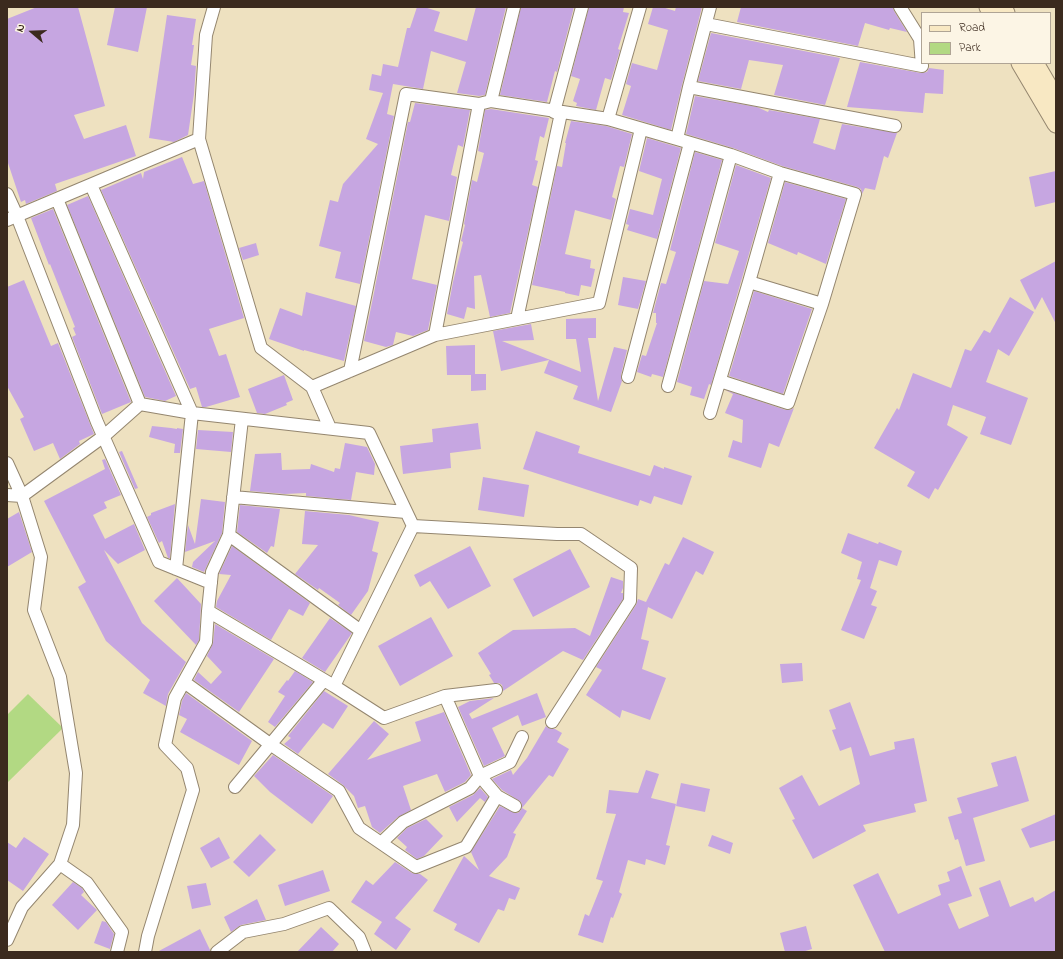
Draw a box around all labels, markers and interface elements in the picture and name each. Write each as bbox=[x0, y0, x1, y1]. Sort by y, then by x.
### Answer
north arrow bbox=[12, 12, 52, 52]
legend bbox=[921, 12, 1051, 64]
text: Road bbox=[959, 19, 985, 37]
text: N bbox=[12, 22, 29, 34]
text: Park bbox=[959, 39, 981, 57]

